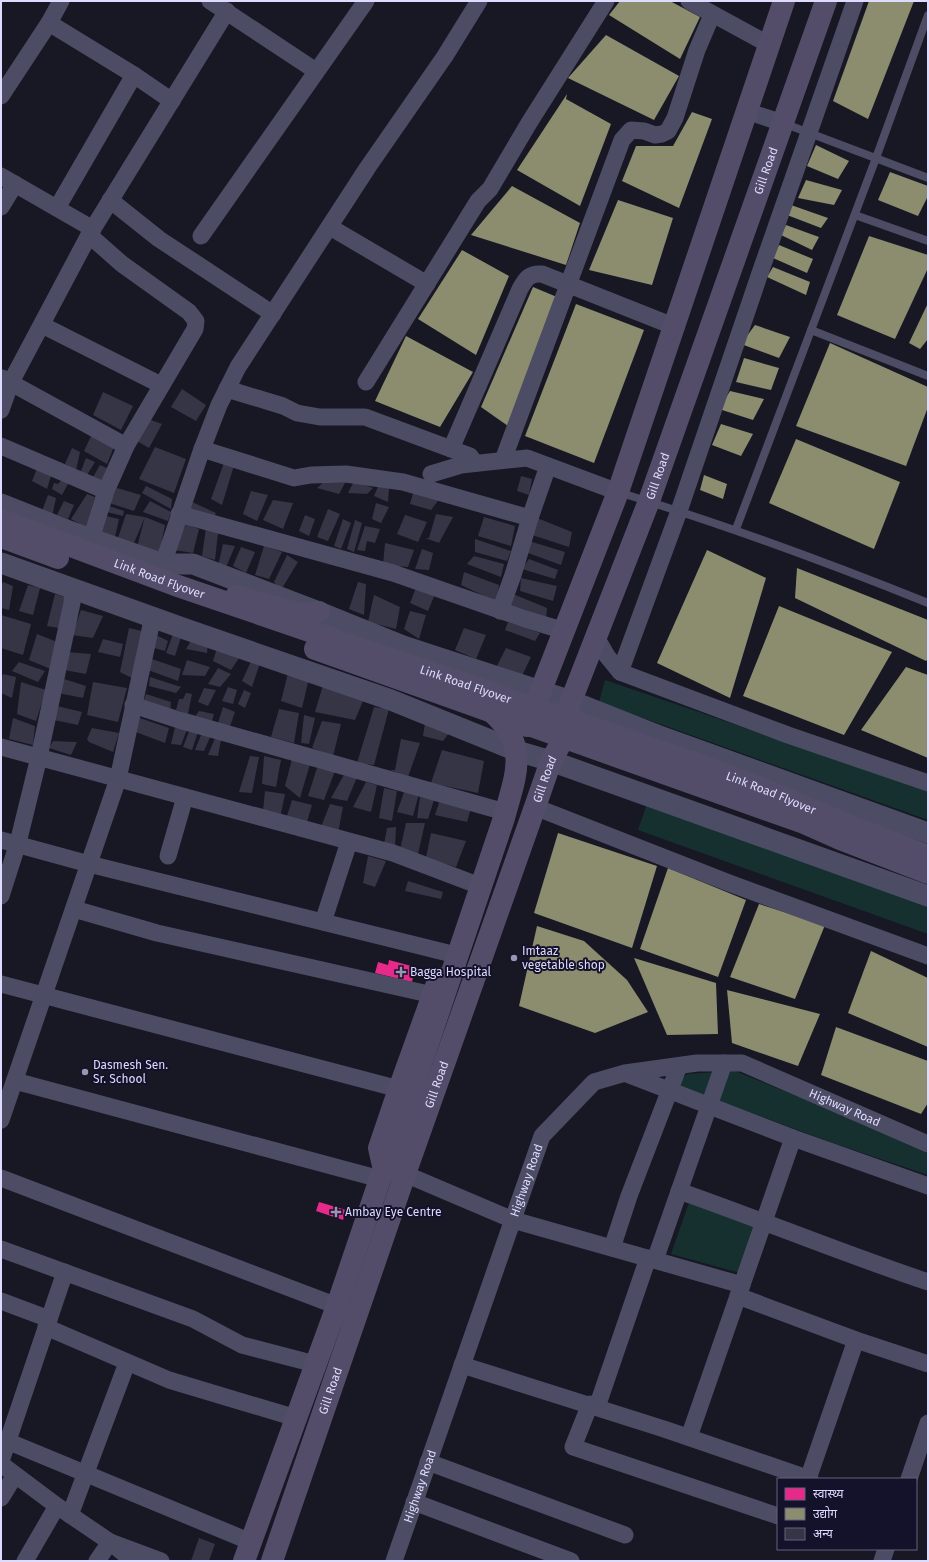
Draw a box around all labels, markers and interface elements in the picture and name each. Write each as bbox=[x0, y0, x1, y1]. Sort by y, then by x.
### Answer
street label: Gill Road bbox=[751, 145, 781, 196]
street label: Gill Road bbox=[643, 451, 673, 502]
street label: Link Road Flyover bbox=[112, 556, 207, 602]
street label: Link Road Flyover bbox=[418, 662, 514, 707]
street label: Gill Road bbox=[530, 753, 560, 805]
street label: Link Road Flyover bbox=[724, 769, 818, 818]
place label: Imtaaz vegetable shop bbox=[522, 944, 605, 972]
marker: Imtaaz vegetable shop bbox=[509, 953, 519, 963]
place label: Bagga Hospital bbox=[410, 965, 492, 979]
marker: Bagga Hospital bbox=[395, 966, 407, 978]
place label: Dasmesh Sen. Sr. School bbox=[93, 1058, 168, 1086]
street label: Gill Road bbox=[422, 1059, 451, 1110]
marker: Dasmesh Sen. Sr. School bbox=[80, 1067, 90, 1077]
street label: Highway Road bbox=[807, 1086, 883, 1129]
street label: Highway Road bbox=[507, 1142, 546, 1219]
place label: Ambay Eye Centre bbox=[345, 1205, 442, 1219]
marker: Ambay Eye Centre bbox=[330, 1206, 342, 1218]
street label: Gill Road bbox=[316, 1365, 345, 1416]
street label: Highway Road bbox=[401, 1448, 439, 1525]
legend bbox=[777, 1478, 917, 1550]
text: स्वास्थ्य bbox=[813, 1487, 845, 1501]
text: उद्योग bbox=[813, 1506, 837, 1521]
text: अन्य bbox=[813, 1527, 834, 1541]

